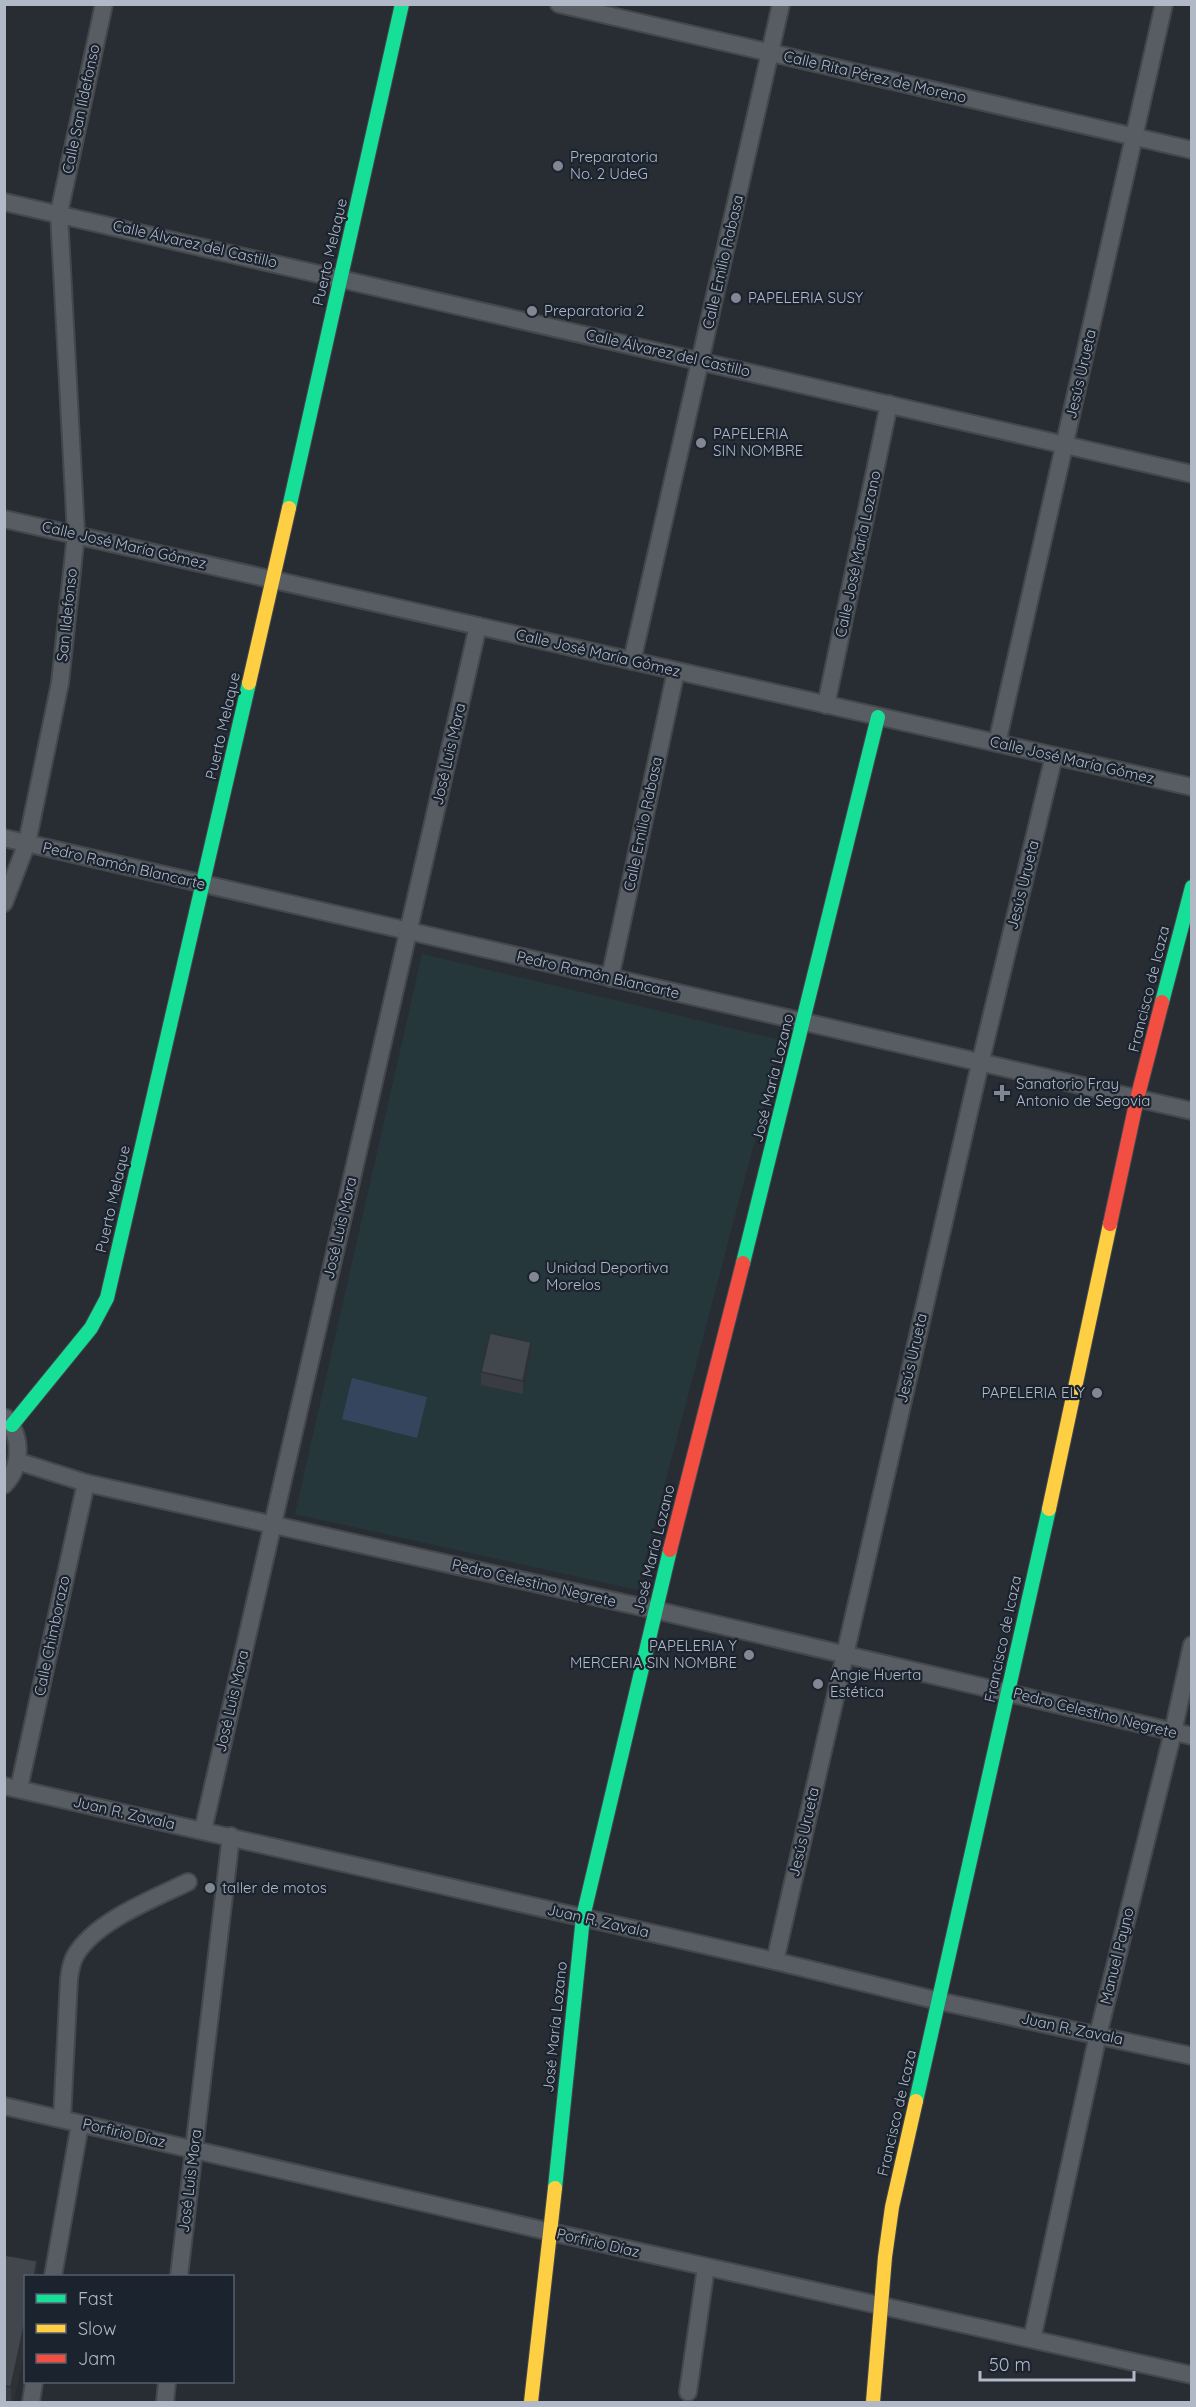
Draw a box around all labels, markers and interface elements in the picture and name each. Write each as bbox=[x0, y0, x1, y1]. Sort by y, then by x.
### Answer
street label: Calle San Ildefonso bbox=[58, 42, 104, 175]
street label: Calle Rita Pérez de Moreno bbox=[782, 46, 968, 107]
place label: Preparatoria No. 2 UdeG bbox=[570, 147, 658, 183]
marker: Preparatoria No. 2 UdeG bbox=[551, 159, 565, 173]
street label: Calle Emilio Rabasa bbox=[698, 193, 747, 331]
street label: Puerto Melaque bbox=[308, 196, 351, 307]
street label: Calle Álvarez del Castillo bbox=[111, 215, 279, 272]
place label: PAPELERIA SUSY bbox=[748, 288, 864, 307]
marker: PAPELERIA SUSY bbox=[729, 291, 743, 305]
place label: Preparatoria 2 bbox=[544, 301, 644, 320]
marker: Preparatoria 2 bbox=[525, 304, 539, 318]
street label: Calle Álvarez del Castillo bbox=[584, 324, 752, 381]
street label: Jesús Urueta bbox=[1061, 327, 1100, 421]
place label: PAPELERIA SIN NOMBRE bbox=[713, 424, 803, 460]
marker: PAPELERIA SIN NOMBRE bbox=[694, 436, 708, 450]
street label: Calle José María Lozano bbox=[831, 469, 884, 639]
street label: Calle José María Gómez bbox=[40, 516, 208, 573]
street label: San Ildefonso bbox=[52, 567, 81, 662]
street label: Calle José María Gómez bbox=[514, 624, 682, 681]
street label: Puerto Melaque bbox=[201, 670, 244, 781]
street label: José Luis Mora bbox=[428, 701, 469, 807]
street label: Calle José María Gómez bbox=[988, 731, 1156, 788]
street label: Calle Emilio Rabasa bbox=[619, 755, 666, 893]
street label: Pedro Ramón Blancarte bbox=[41, 838, 207, 894]
street label: Jesús Urueta bbox=[1002, 838, 1043, 932]
street label: Francisco de Icaza bbox=[1124, 924, 1173, 1054]
street label: Pedro Ramón Blancarte bbox=[515, 947, 681, 1003]
street label: José María Lozano bbox=[747, 1012, 798, 1144]
place label: Sanatorio Fray Antonio de Segovia bbox=[1016, 1074, 1150, 1110]
marker: Sanatorio Fray Antonio de Segovia bbox=[993, 1084, 1011, 1102]
street label: Puerto Melaque bbox=[91, 1143, 134, 1254]
street label: José Luis Mora bbox=[319, 1175, 360, 1281]
place label: Unidad Deportiva Morelos bbox=[546, 1258, 669, 1294]
marker: Unidad Deportiva Morelos bbox=[527, 1270, 541, 1284]
street label: Jesús Urueta bbox=[892, 1311, 931, 1405]
place label: PAPELERIA ELY bbox=[981, 1383, 1086, 1402]
marker: PAPELERIA ELY bbox=[1090, 1386, 1104, 1400]
street label: José María Lozano bbox=[628, 1483, 679, 1615]
street label: Pedro Celestino Negrete bbox=[450, 1554, 618, 1611]
street label: Calle Chimborazo bbox=[30, 1574, 74, 1698]
street label: Francisco de Icaza bbox=[980, 1574, 1025, 1704]
place label: PAPELERIA Y MERCERIA SIN NOMBRE bbox=[570, 1636, 738, 1672]
street label: José Luis Mora bbox=[211, 1648, 252, 1754]
marker: PAPELERIA Y MERCERIA SIN NOMBRE bbox=[742, 1648, 756, 1662]
place label: Angie Huerta Estética bbox=[830, 1665, 921, 1701]
marker: Angie Huerta Estética bbox=[811, 1677, 825, 1691]
street label: Pedro Celestino Negrete bbox=[1011, 1683, 1179, 1742]
street label: Jesús Urueta bbox=[784, 1785, 823, 1879]
street label: Juan R. Zavala bbox=[71, 1792, 177, 1833]
place label: taller de motos bbox=[222, 1878, 327, 1897]
marker: taller de motos bbox=[203, 1881, 217, 1895]
street label: Juan R. Zavala bbox=[545, 1900, 651, 1941]
street label: Manuel Payno bbox=[1095, 1906, 1138, 2006]
street label: José María Lozano bbox=[538, 1960, 571, 2093]
street label: Juan R. Zavala bbox=[1019, 2008, 1125, 2049]
street label: Francisco de Icaza bbox=[873, 2048, 920, 2178]
street label: Porfirio Díaz bbox=[81, 2114, 167, 2151]
street label: José Luis Mora bbox=[174, 2128, 205, 2234]
street label: Porfirio Díaz bbox=[555, 2224, 641, 2261]
legend bbox=[24, 2275, 234, 2383]
text: Fast bbox=[78, 2287, 113, 2310]
text: Slow bbox=[78, 2317, 116, 2340]
scale bar bbox=[980, 2344, 1134, 2382]
text: Jam bbox=[78, 2347, 116, 2370]
text: 50 m bbox=[989, 2353, 1031, 2376]

